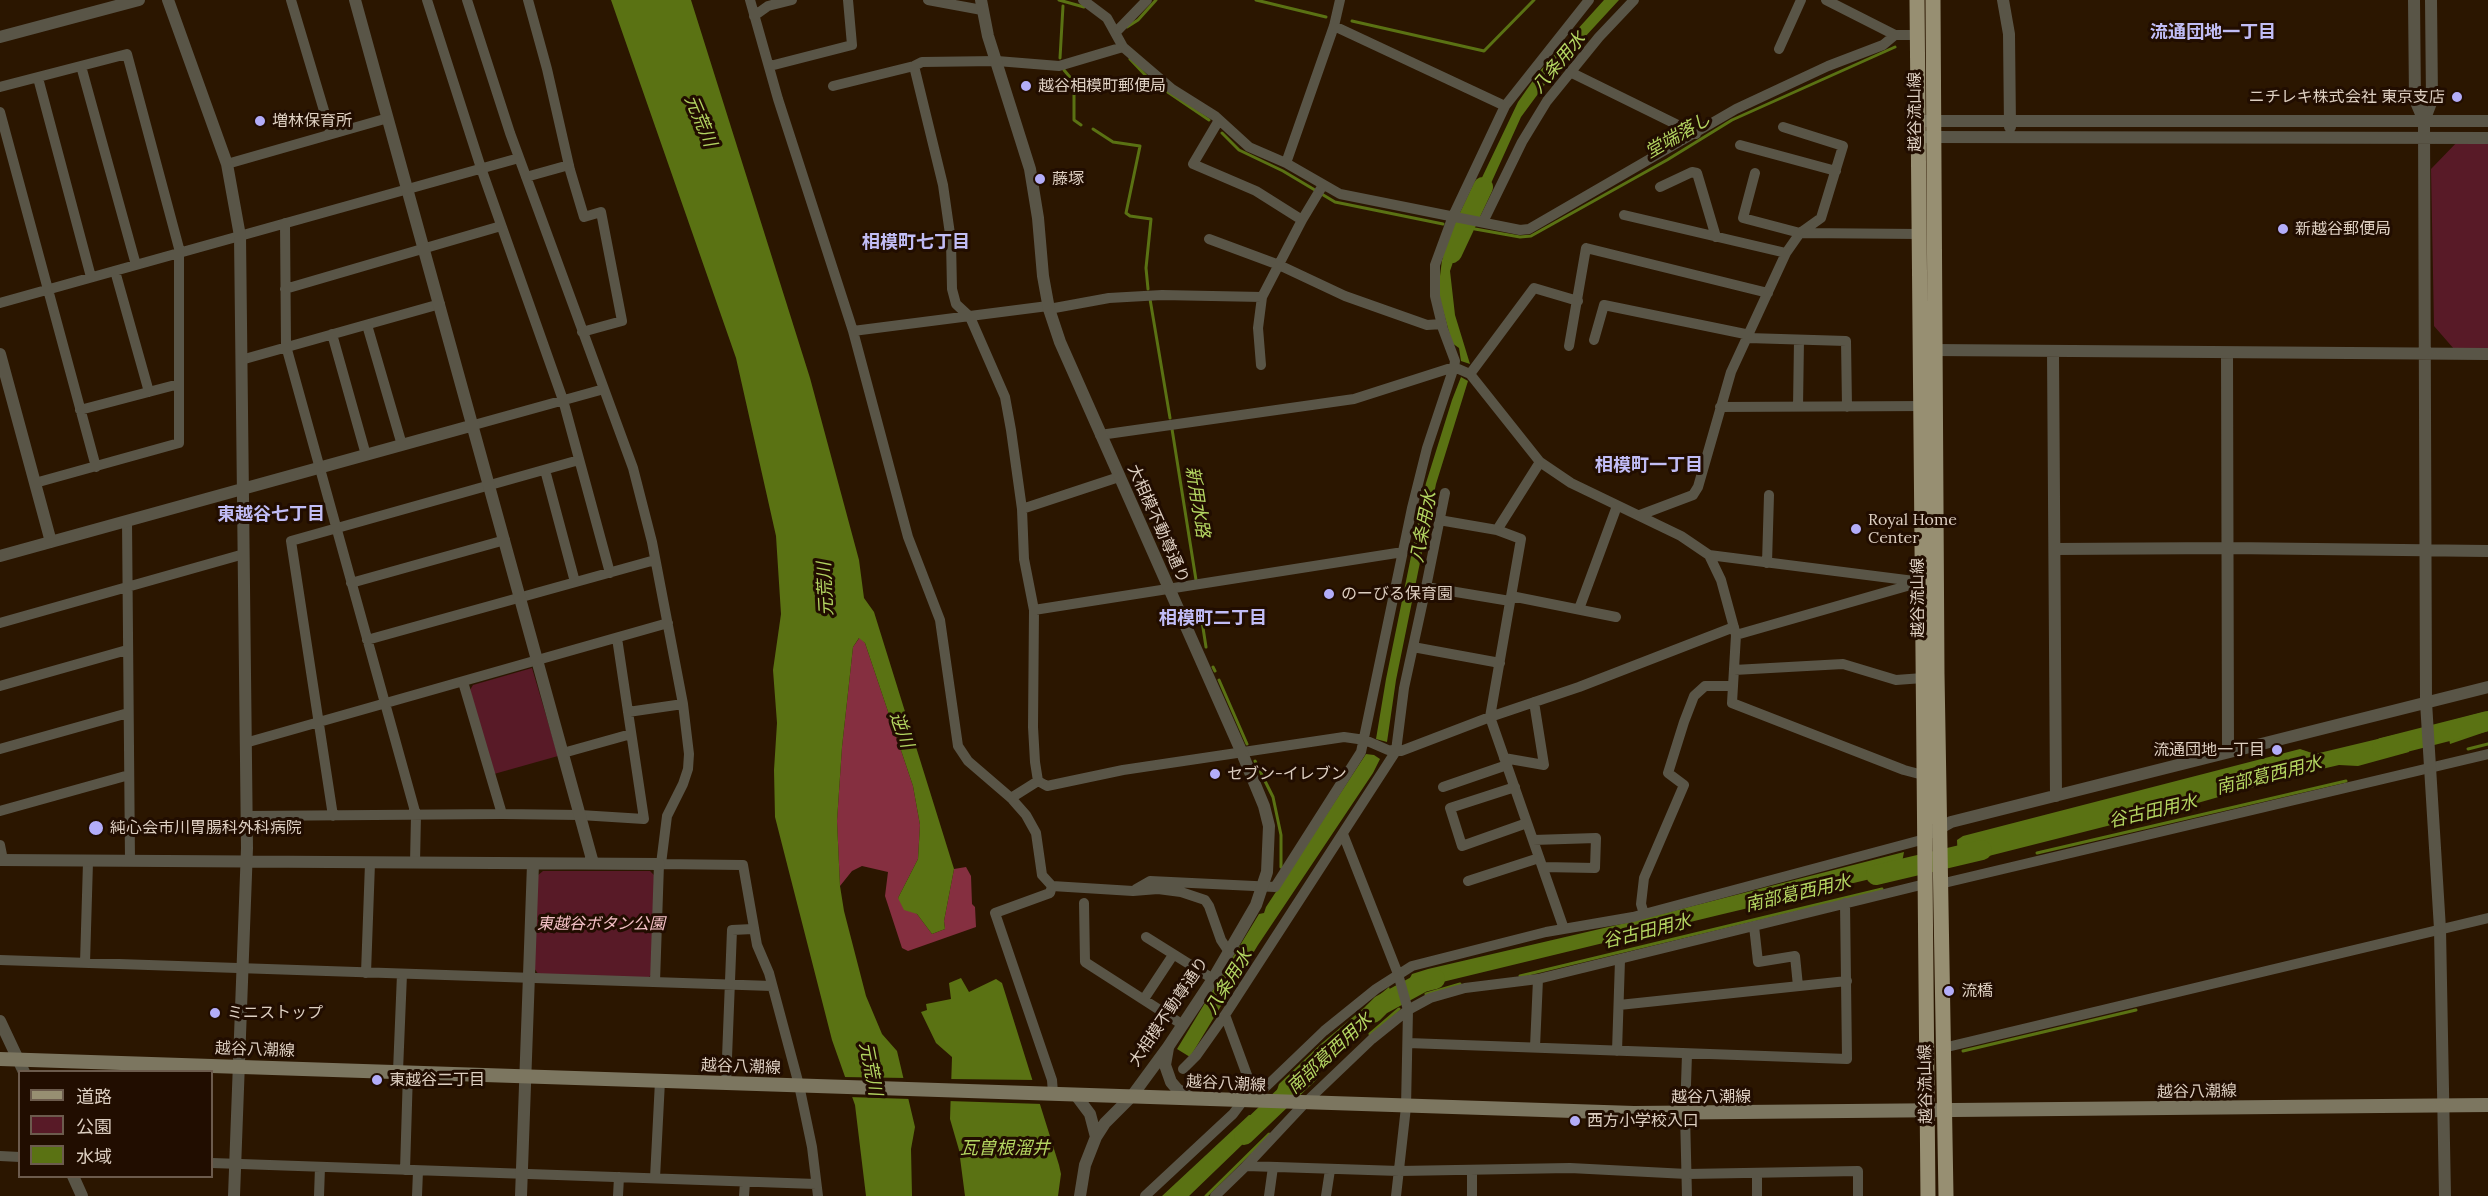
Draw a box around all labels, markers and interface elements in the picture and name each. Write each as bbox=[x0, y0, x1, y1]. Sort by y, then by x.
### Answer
district label: 流通団地一丁目 bbox=[2150, 22, 2276, 44]
water label: 八条用水 bbox=[1528, 28, 1590, 98]
street label: 越谷流山線 bbox=[1905, 72, 1925, 152]
place label: 越谷相模町郵便局 bbox=[1038, 76, 1166, 96]
marker: 越谷相模町郵便局 bbox=[1019, 79, 1033, 93]
place label: ニチレキ株式会社 東京支店 bbox=[2249, 87, 2445, 107]
marker: ニチレキ株式会社 東京支店 bbox=[2450, 90, 2464, 104]
water label: 元荒川 bbox=[680, 92, 720, 150]
water label: 堂端落し bbox=[1641, 109, 1715, 163]
place label: 増林保育所 bbox=[272, 111, 352, 131]
marker: 増林保育所 bbox=[253, 114, 267, 128]
place label: 藤塚 bbox=[1052, 169, 1084, 189]
marker: 藤塚 bbox=[1033, 172, 1047, 186]
place label: 新越谷郵便局 bbox=[2295, 219, 2391, 239]
marker: 新越谷郵便局 bbox=[2276, 222, 2290, 236]
district label: 相模町七丁目 bbox=[862, 232, 970, 254]
district label: 相模町一丁目 bbox=[1595, 455, 1703, 477]
street label: 大相模不動尊通り bbox=[1123, 462, 1193, 586]
water label: 新用水路 bbox=[1181, 465, 1213, 539]
water label: 八条用水 bbox=[1407, 490, 1441, 564]
district label: 東越谷七丁目 bbox=[217, 504, 325, 526]
place label: Royal Home Center bbox=[1868, 510, 1957, 548]
marker: Royal Home Center bbox=[1849, 522, 1863, 536]
street label: 越谷流山線 bbox=[1908, 558, 1928, 638]
water label: 元荒川 bbox=[814, 561, 838, 617]
place label: のーびる保育園 bbox=[1341, 584, 1453, 604]
marker: のーびる保育園 bbox=[1322, 587, 1336, 601]
district label: 相模町二丁目 bbox=[1159, 608, 1267, 630]
water label: 逆川 bbox=[885, 709, 917, 751]
place label: 流通団地一丁目 bbox=[2153, 740, 2265, 760]
marker: 流通団地一丁目 bbox=[2270, 743, 2284, 757]
water label: 南部葛西用水 bbox=[2214, 752, 2324, 800]
place label: セブン-イレブン bbox=[1227, 764, 1347, 784]
marker: セブン-イレブン bbox=[1208, 767, 1222, 781]
water label: 谷古田用水 bbox=[2107, 791, 2199, 833]
place label: 純心会市川胃腸科外科病院 bbox=[110, 818, 302, 838]
marker: 純心会市川胃腸科外科病院 bbox=[87, 819, 105, 837]
water label: 南部葛西用水 bbox=[1743, 871, 1853, 917]
water label: 谷古田用水 bbox=[1601, 911, 1693, 953]
park label: 東越谷ボタン公園 bbox=[537, 914, 665, 934]
water label: 八条用水 bbox=[1201, 946, 1257, 1018]
street label: 大相模不動尊通り bbox=[1125, 954, 1213, 1070]
place label: 流橋 bbox=[1961, 981, 1993, 1001]
marker: 流橋 bbox=[1942, 984, 1956, 998]
place label: ミニストップ bbox=[227, 1003, 323, 1023]
marker: ミニストップ bbox=[208, 1006, 222, 1020]
water label: 南部葛西用水 bbox=[1283, 1009, 1377, 1099]
street label: 越谷八潮線 bbox=[215, 1039, 295, 1061]
water label: 元荒川 bbox=[854, 1040, 886, 1098]
street label: 越谷流山線 bbox=[1916, 1044, 1936, 1124]
street label: 越谷八潮線 bbox=[701, 1056, 781, 1078]
legend bbox=[18, 1070, 213, 1178]
place label: 東越谷二丁目 bbox=[389, 1070, 485, 1090]
street label: 越谷八潮線 bbox=[1186, 1072, 1266, 1096]
marker: 東越谷二丁目 bbox=[370, 1073, 384, 1087]
street label: 越谷八潮線 bbox=[2157, 1082, 2237, 1102]
text: 道路 bbox=[76, 1085, 112, 1108]
street label: 越谷八潮線 bbox=[1671, 1087, 1751, 1107]
place label: 西方小学校入口 bbox=[1587, 1111, 1699, 1131]
marker: 西方小学校入口 bbox=[1568, 1114, 1582, 1128]
text: 公園 bbox=[76, 1115, 112, 1138]
water label: 瓦曽根溜井 bbox=[960, 1138, 1050, 1160]
text: 水域 bbox=[76, 1145, 112, 1168]

